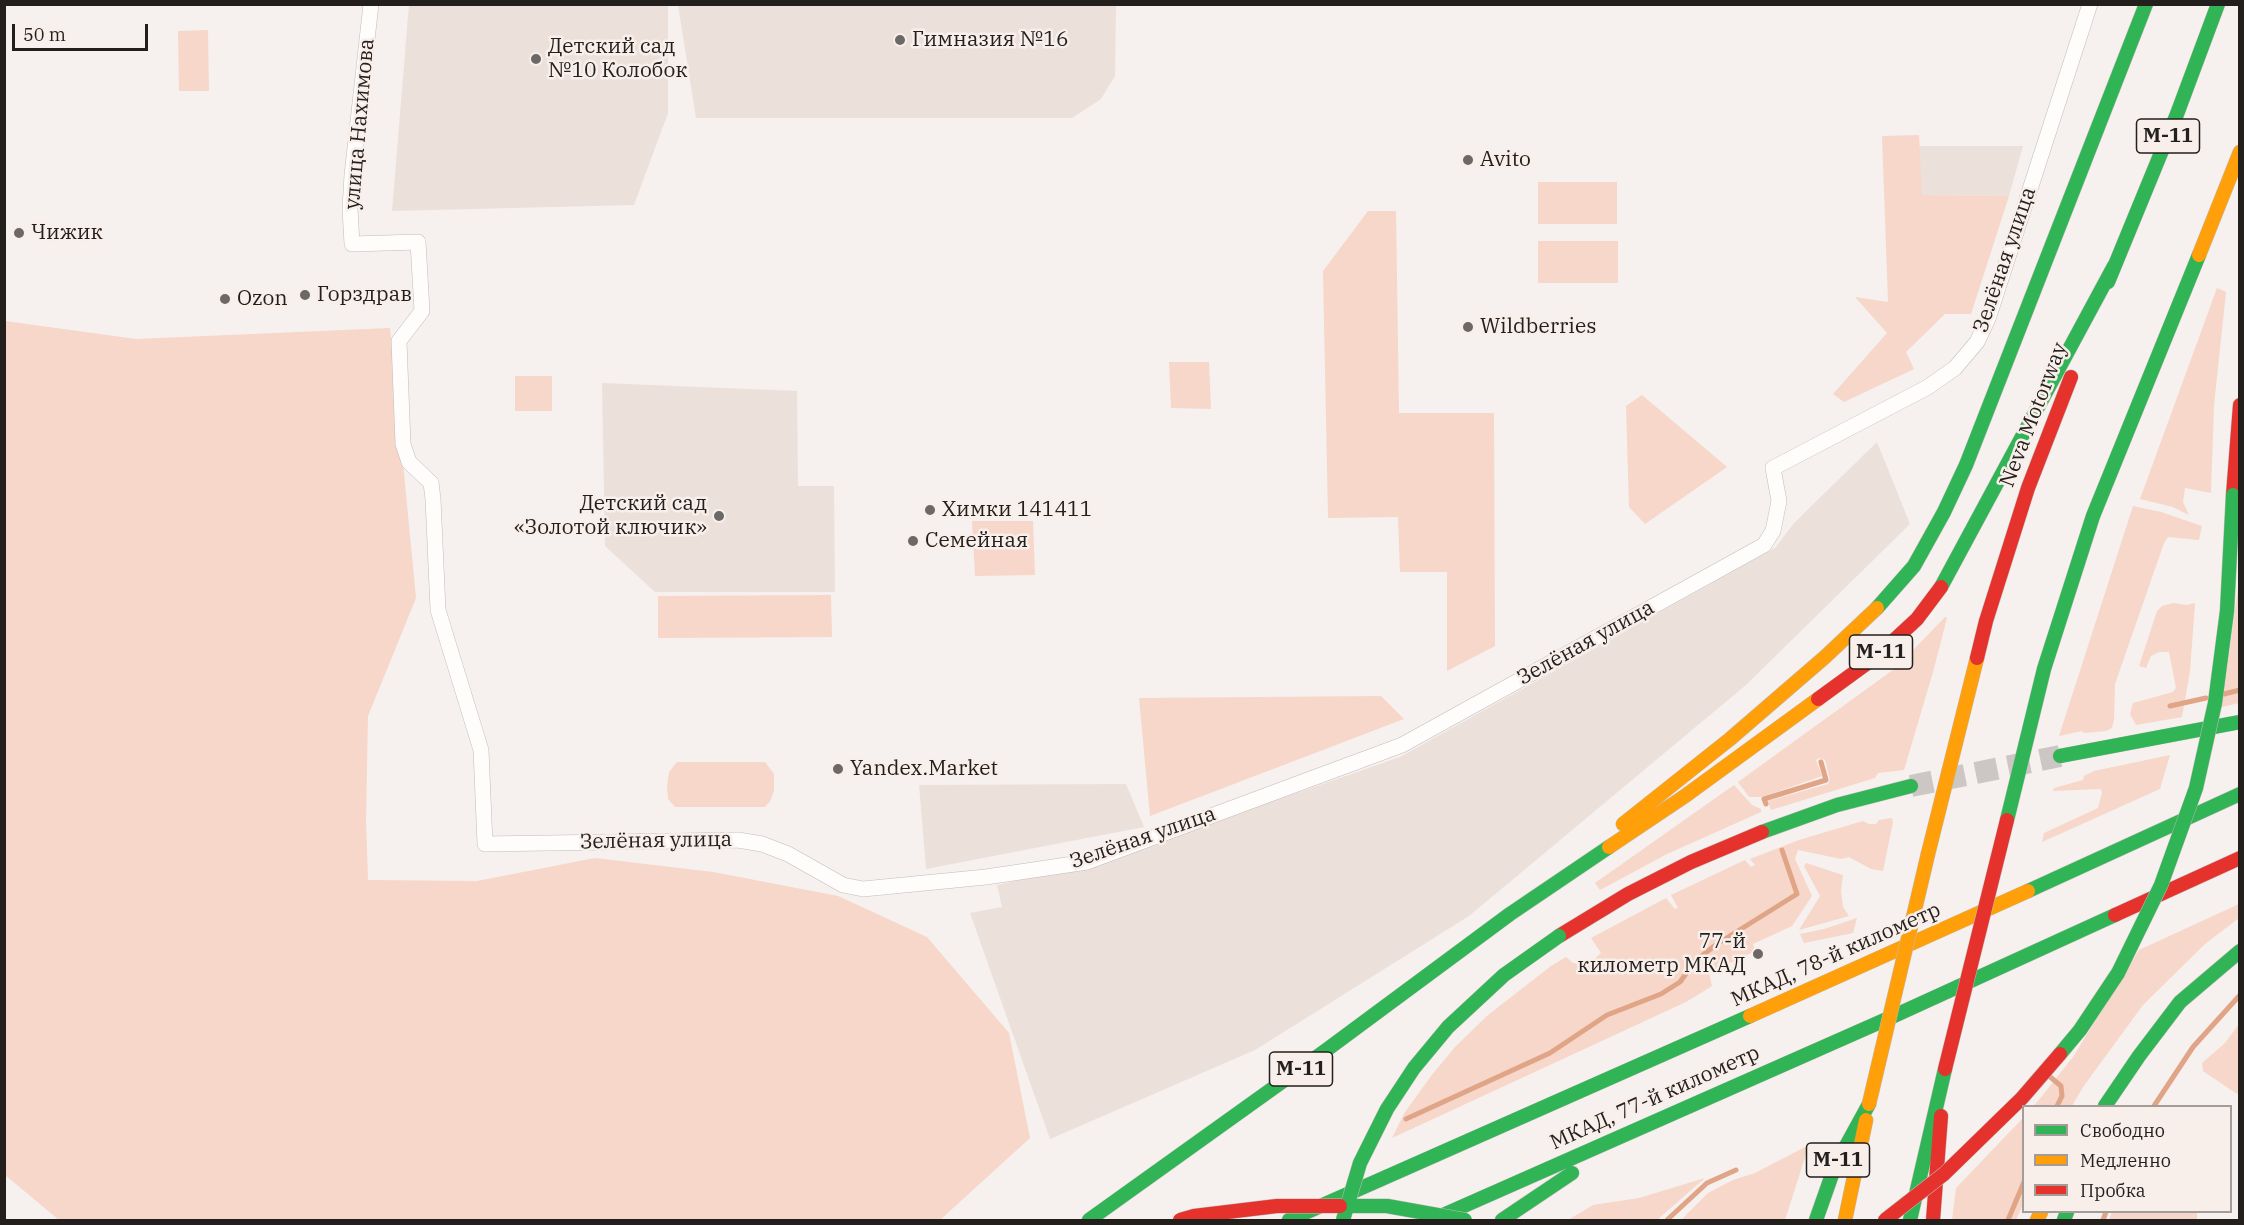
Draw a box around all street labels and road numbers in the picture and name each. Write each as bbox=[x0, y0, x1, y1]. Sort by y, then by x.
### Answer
street label: улица Нахимова bbox=[340, 37, 380, 211]
road number: М-11 bbox=[2136, 119, 2200, 153]
street label: Зелёная улица bbox=[1968, 184, 2042, 336]
street label: Neva Motorway bbox=[1995, 339, 2073, 491]
street label: Зелёная улица bbox=[1513, 595, 1659, 691]
road number: М-11 bbox=[1850, 635, 1912, 669]
street label: Зелёная улица bbox=[1067, 801, 1219, 875]
street label: Зелёная улица bbox=[580, 827, 732, 855]
street label: МКАД, 78-й километр bbox=[1727, 897, 1945, 1013]
street label: МКАД, 77-й километр bbox=[1546, 1040, 1764, 1156]
road number: М-11 bbox=[1270, 1052, 1332, 1086]
road number: М-11 bbox=[1806, 1143, 1870, 1177]

